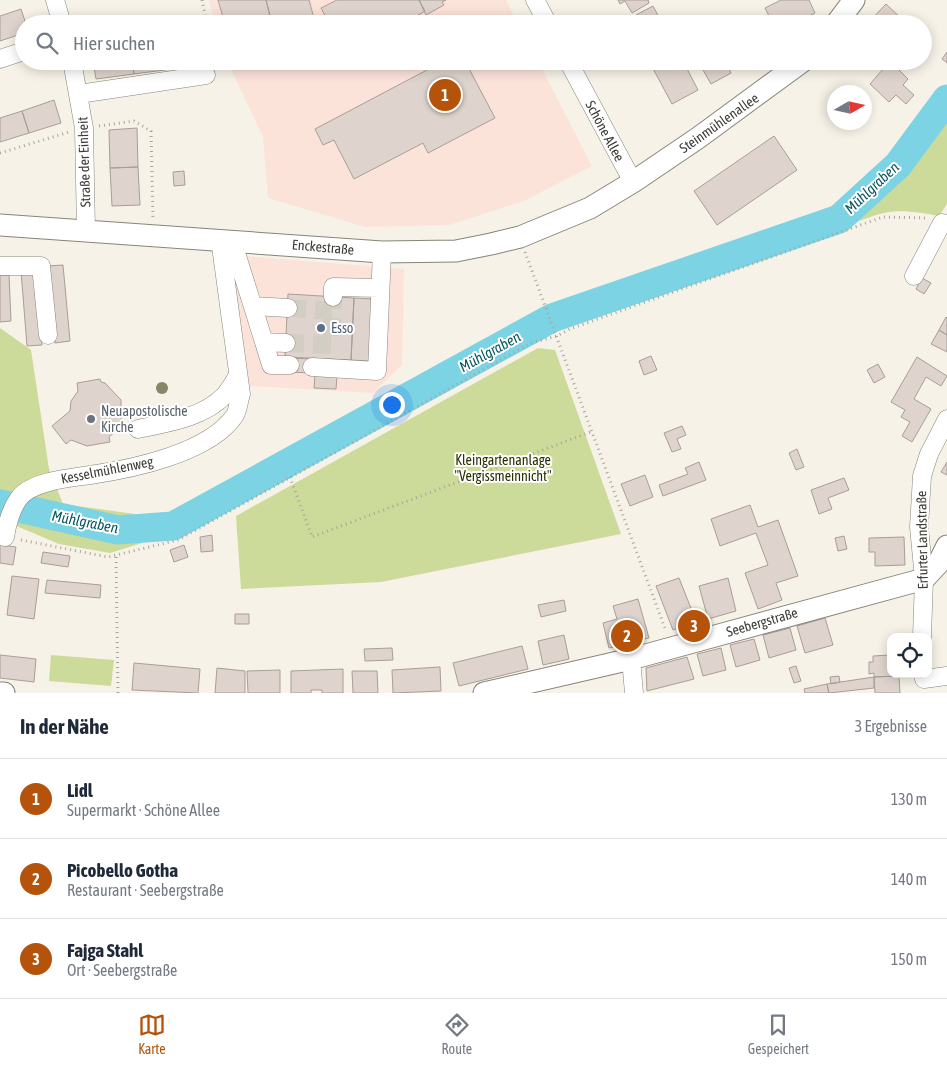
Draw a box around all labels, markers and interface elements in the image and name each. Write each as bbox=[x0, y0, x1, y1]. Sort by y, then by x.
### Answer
search box bbox=[15, 15, 932, 70]
icon: search bbox=[33, 29, 61, 57]
text: Hier suchen bbox=[73, 32, 155, 54]
pin: 1 bbox=[429, 76, 461, 114]
north arrow bbox=[827, 85, 872, 130]
street label: Steinmühlenallee bbox=[676, 90, 762, 156]
street label: Schöne Allee bbox=[582, 98, 628, 164]
street label: Straße der Einheit bbox=[74, 116, 94, 208]
water label: Mühlgraben bbox=[841, 158, 902, 217]
street label: Enckestraße bbox=[291, 236, 355, 258]
place label: Esso bbox=[331, 320, 353, 336]
marker: Esso bbox=[315, 322, 327, 334]
water label: Mühlgraben bbox=[456, 328, 523, 375]
your location bbox=[379, 392, 405, 418]
place label: Neuapostolische Kirche bbox=[101, 403, 188, 435]
marker: Neuapostolische Kirche bbox=[85, 413, 97, 425]
park label: Kleingartenanlage "Vergissmeinnicht" bbox=[454, 452, 552, 484]
street label: Kesselmühlenweg bbox=[59, 453, 155, 487]
street label: Erfurter Landstraße bbox=[913, 491, 931, 589]
water label: Mühlgraben bbox=[50, 507, 120, 536]
street label: Seebergstraße bbox=[724, 604, 800, 640]
pin: 3 bbox=[678, 607, 710, 645]
pin: 2 bbox=[611, 617, 643, 655]
map controls bbox=[887, 633, 932, 678]
button: locate bbox=[887, 633, 932, 678]
text: In der Nähe bbox=[20, 714, 109, 738]
text: 3 Ergebnisse bbox=[855, 717, 927, 735]
text: Lidl bbox=[67, 779, 93, 801]
text: 1 bbox=[32, 790, 40, 808]
text: 130 m bbox=[891, 790, 927, 808]
text: Supermarkt · Schöne Allee bbox=[67, 801, 220, 819]
text: Picobello Gotha bbox=[67, 859, 178, 881]
text: 2 bbox=[32, 870, 40, 888]
text: 140 m bbox=[891, 870, 927, 888]
text: Restaurant · Seebergstraße bbox=[67, 881, 224, 899]
text: Fajga Stahl bbox=[67, 939, 143, 961]
text: 3 bbox=[32, 950, 40, 968]
text: 150 m bbox=[891, 950, 927, 968]
text: Ort · Seebergstraße bbox=[67, 961, 177, 979]
tab: Karte bbox=[138, 1011, 166, 1057]
tab: Route bbox=[442, 1011, 472, 1057]
tab: Gespeichert bbox=[748, 1011, 809, 1057]

